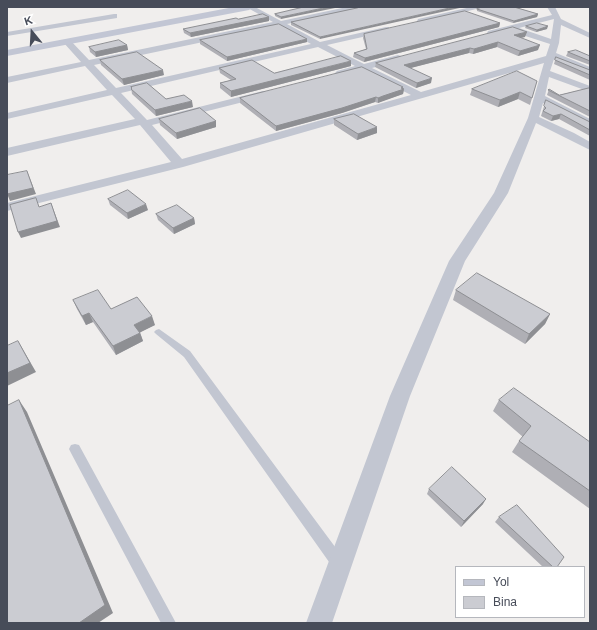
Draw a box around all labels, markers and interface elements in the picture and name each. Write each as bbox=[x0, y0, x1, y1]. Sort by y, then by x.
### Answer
north arrow bbox=[12, 12, 52, 52]
text: K bbox=[23, 14, 34, 28]
legend bbox=[455, 566, 585, 618]
text: Yol bbox=[493, 575, 509, 589]
text: Bina bbox=[493, 595, 517, 609]

